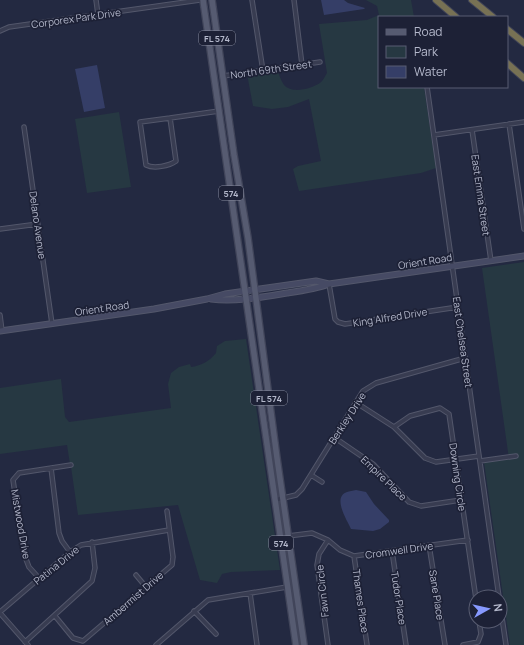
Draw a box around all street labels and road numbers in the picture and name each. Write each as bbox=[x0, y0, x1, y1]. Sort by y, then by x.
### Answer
street label: Corporex Park Drive bbox=[30, 5, 122, 31]
road number: FL 574 bbox=[199, 31, 235, 45]
street label: North 69th Street bbox=[229, 56, 313, 82]
street label: East Emma Street bbox=[468, 153, 494, 237]
road number: 574 bbox=[219, 186, 243, 200]
street label: Delano Avenue bbox=[26, 190, 50, 260]
street label: Orient Road bbox=[397, 250, 453, 272]
street label: East Chelsea Street bbox=[450, 296, 476, 388]
street label: Orient Road bbox=[74, 297, 130, 319]
street label: King Alfred Drive bbox=[352, 304, 428, 330]
street label: Berkley Drive bbox=[325, 389, 369, 447]
road number: FL 574 bbox=[251, 391, 287, 405]
street label: Downing Circle bbox=[446, 442, 470, 512]
street label: Empire Place bbox=[358, 452, 410, 504]
street label: Mistwood Drive bbox=[8, 488, 34, 560]
road number: 574 bbox=[269, 536, 293, 550]
street label: Cromwell Drive bbox=[364, 538, 434, 562]
street label: Patina Drive bbox=[30, 542, 82, 588]
street label: Fawn Circle bbox=[312, 564, 332, 618]
street label: Ambermist Drive bbox=[100, 568, 166, 628]
street label: Thames Place bbox=[350, 568, 372, 634]
street label: Sane Place bbox=[426, 569, 448, 621]
street label: Tudor Place bbox=[388, 570, 410, 626]

